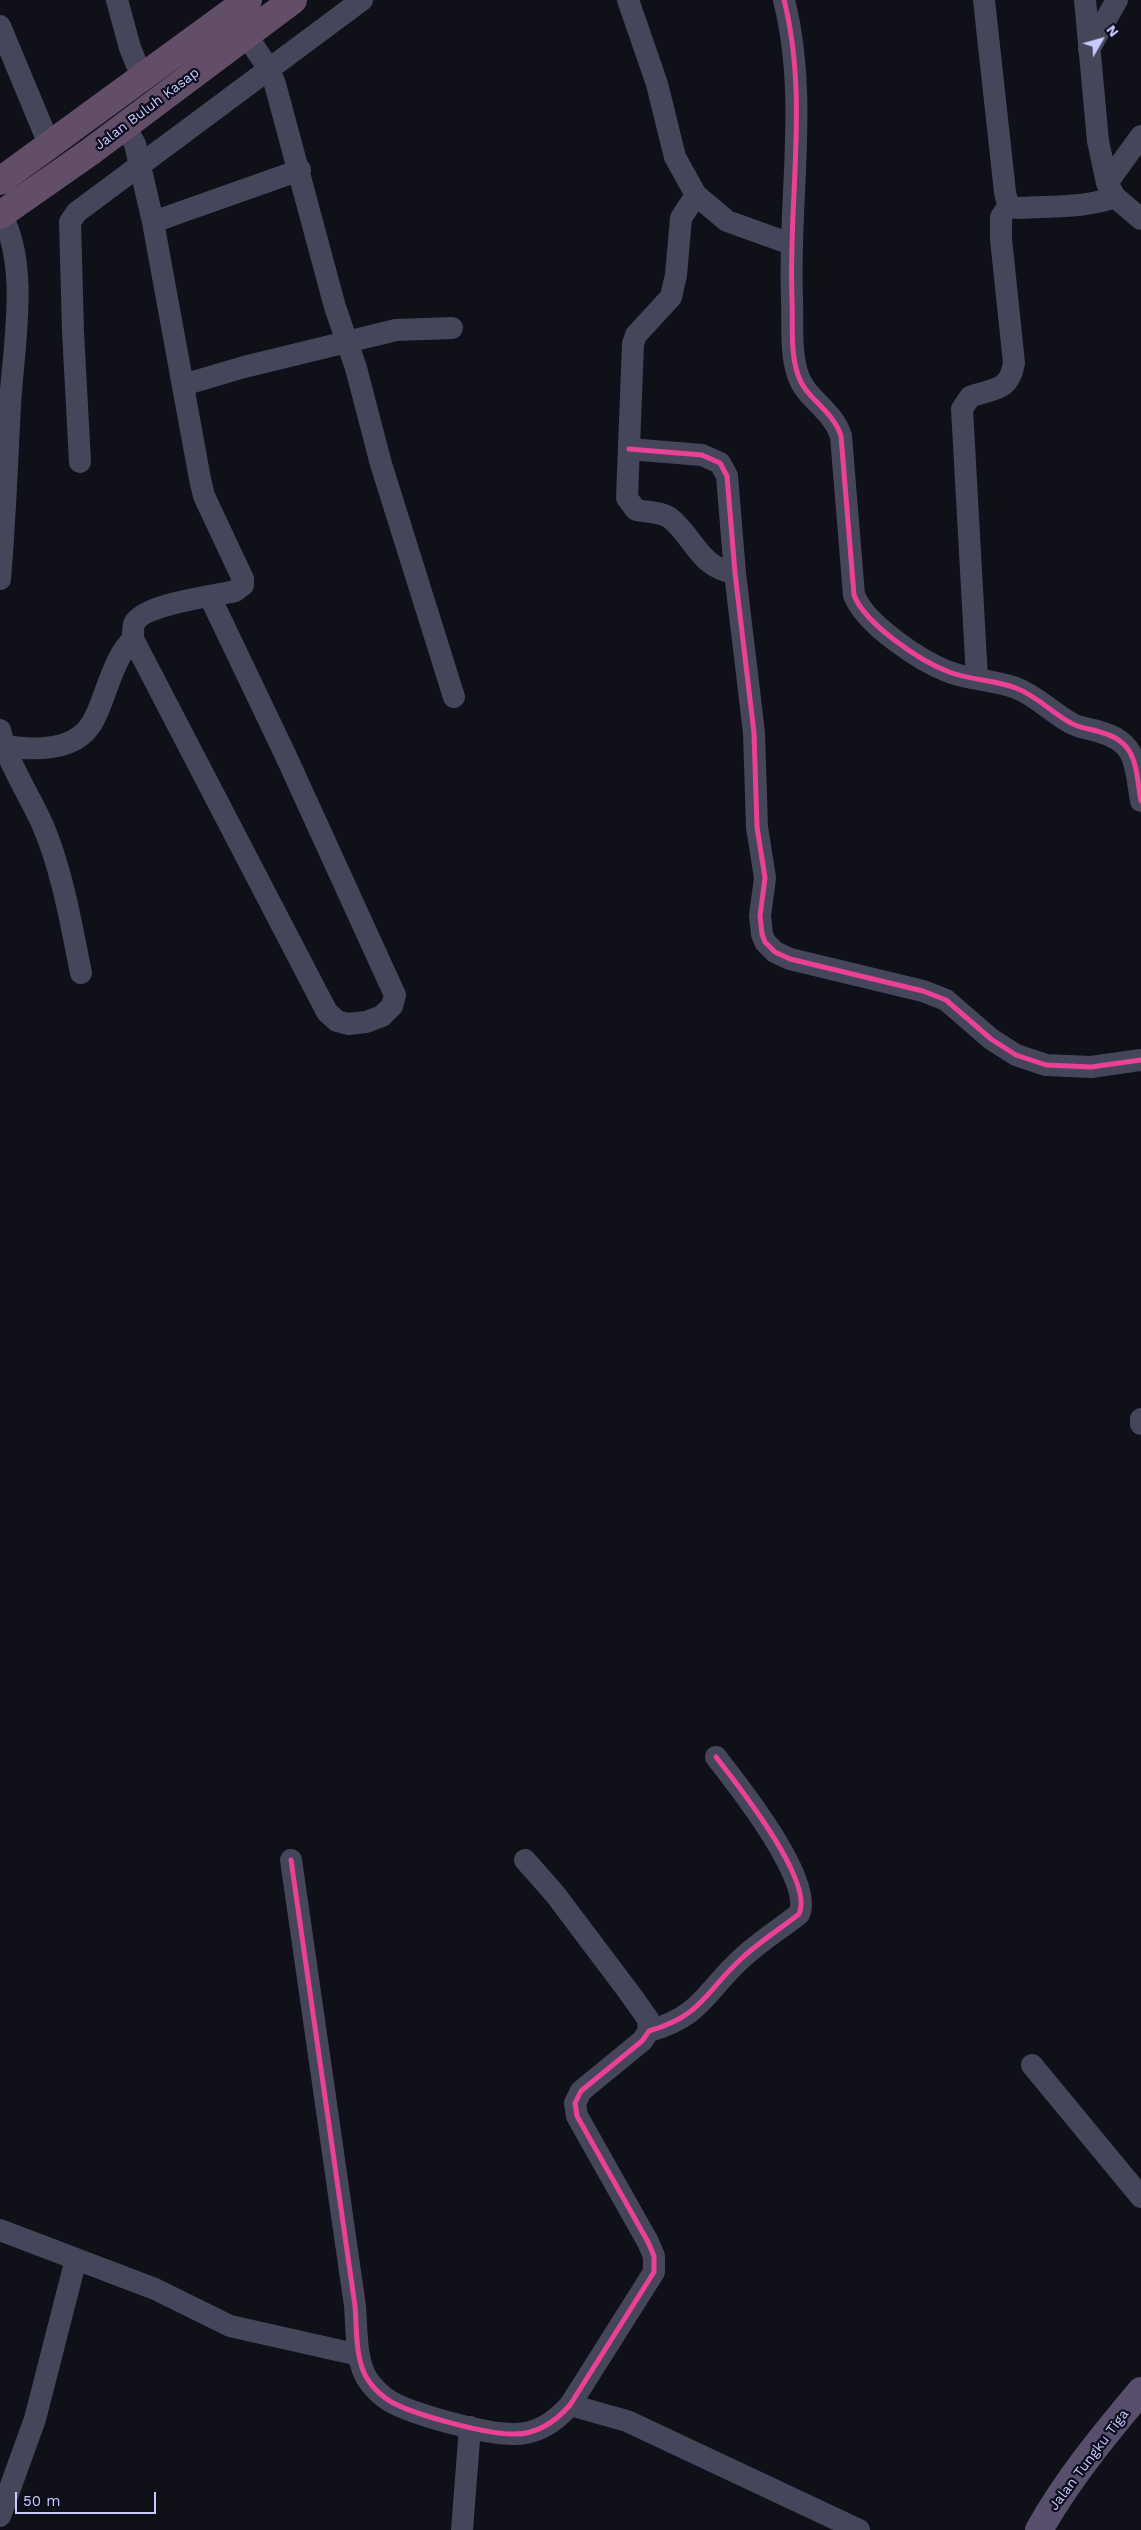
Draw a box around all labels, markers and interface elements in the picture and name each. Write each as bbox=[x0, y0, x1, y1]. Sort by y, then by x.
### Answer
north arrow bbox=[1076, 15, 1126, 65]
text: N bbox=[1103, 22, 1122, 40]
street label: Jalan Buluh Kasap bbox=[91, 64, 203, 154]
street label: Jalan Tungku Tiga bbox=[1046, 2406, 1132, 2514]
scale bar bbox=[18, 2482, 159, 2514]
text: 50 m bbox=[23, 2492, 60, 2510]

